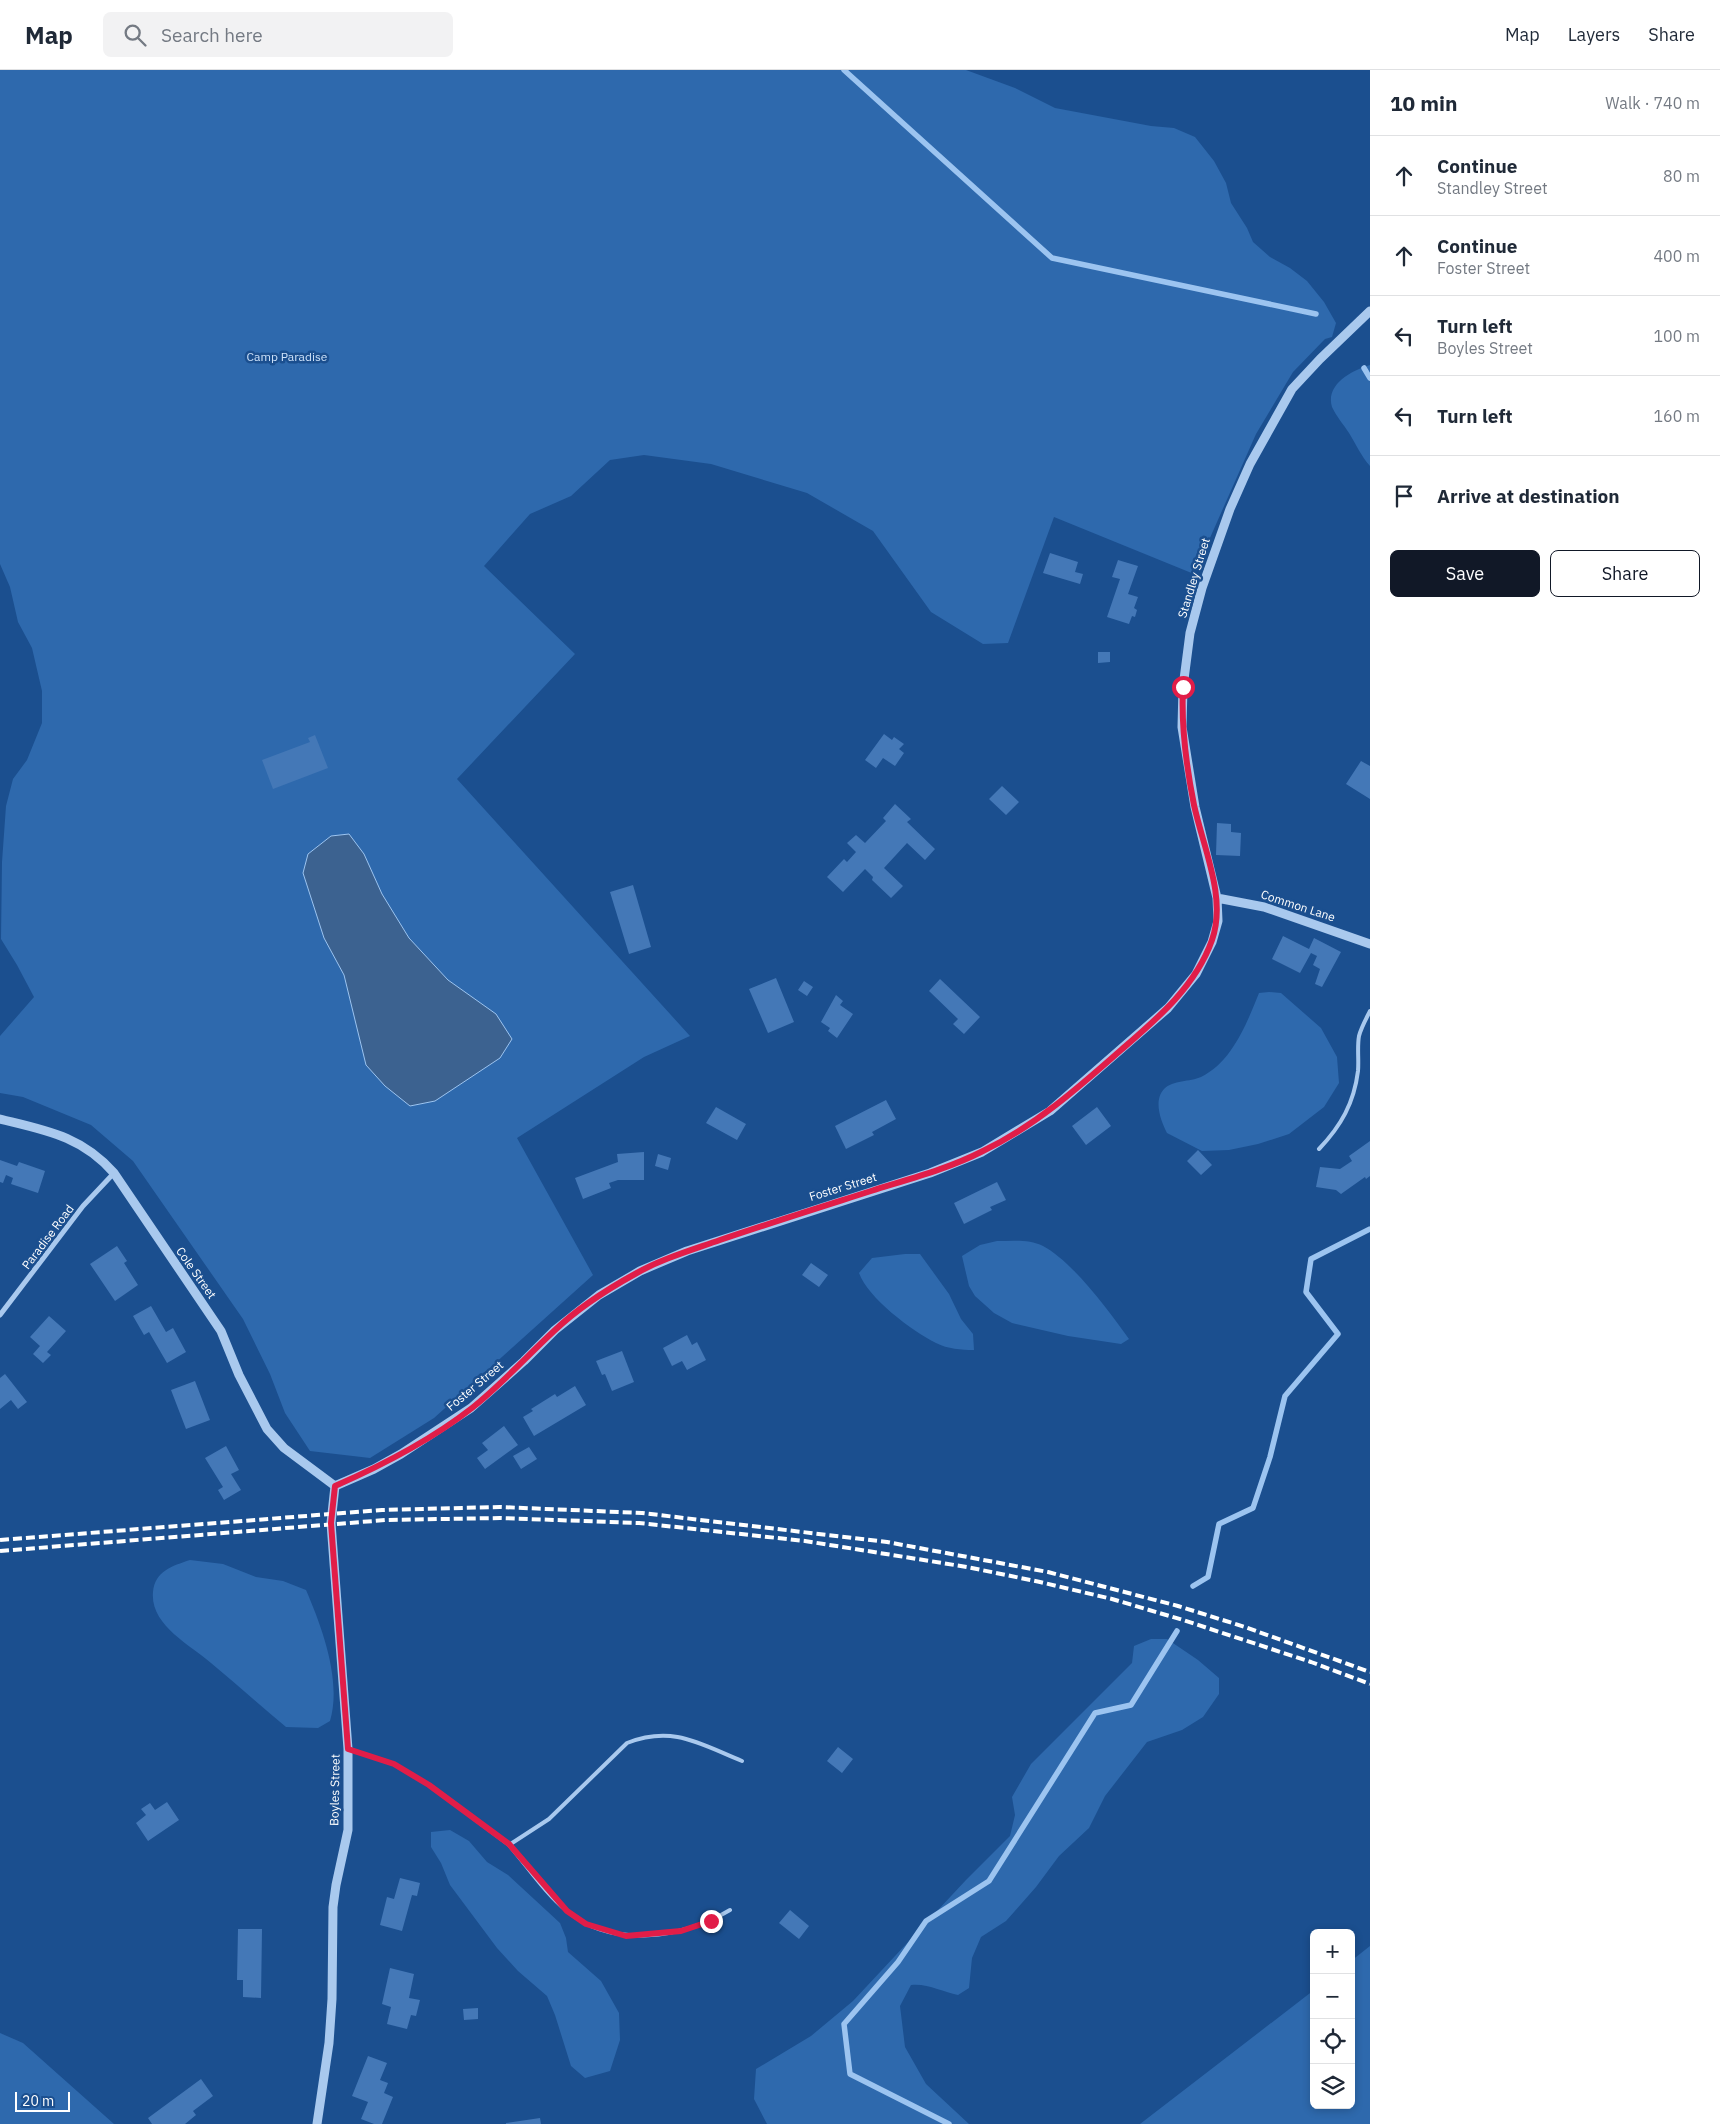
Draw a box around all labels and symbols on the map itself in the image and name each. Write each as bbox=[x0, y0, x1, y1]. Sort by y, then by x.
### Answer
park label: Camp Paradise bbox=[247, 349, 328, 364]
street label: Standley Street bbox=[1174, 536, 1213, 620]
route start bbox=[1172, 676, 1195, 699]
street label: Common Lane bbox=[1259, 886, 1338, 925]
street label: Foster Street bbox=[807, 1169, 878, 1204]
street label: Paradise Road bbox=[18, 1201, 77, 1272]
street label: Cole Street bbox=[173, 1244, 220, 1302]
street label: Foster Street bbox=[443, 1357, 506, 1414]
street label: Boyles Street bbox=[326, 1754, 343, 1826]
route end bbox=[700, 1910, 723, 1933]
scale bar bbox=[15, 2089, 70, 2112]

